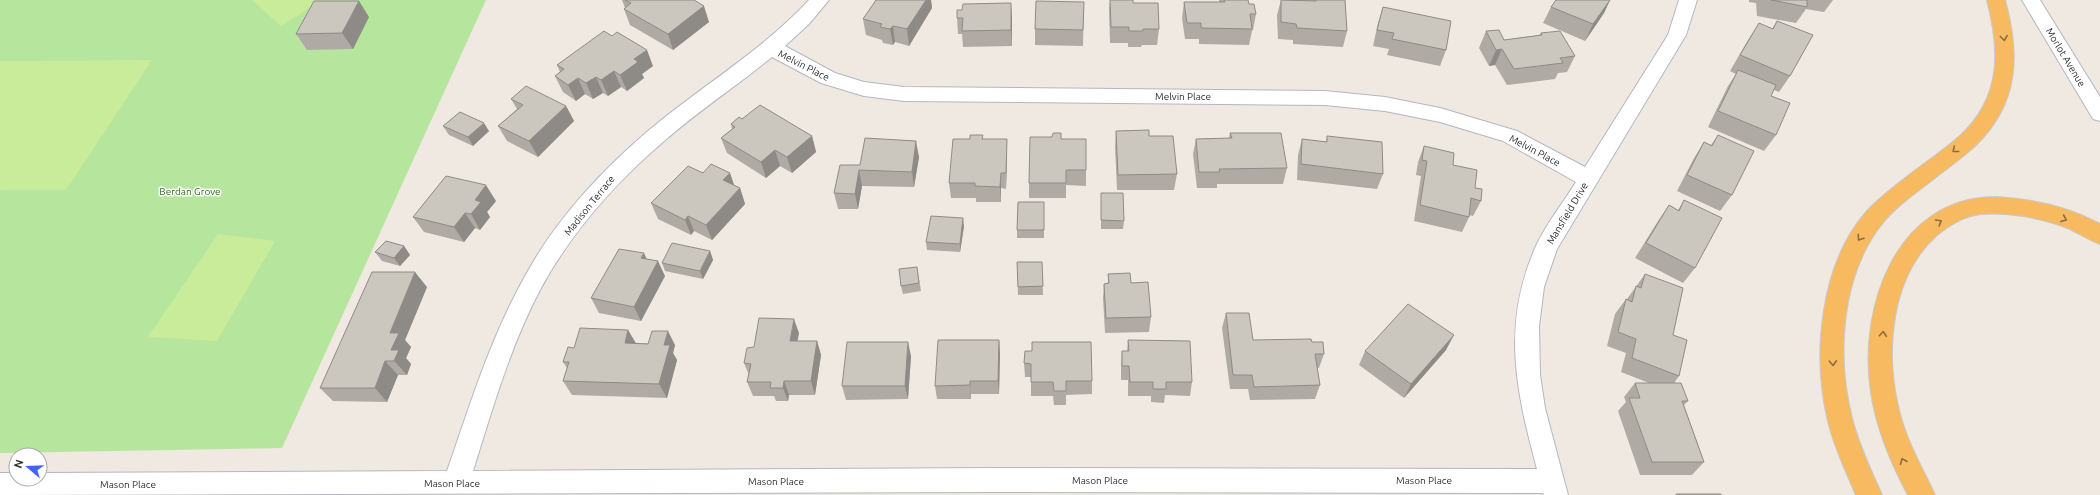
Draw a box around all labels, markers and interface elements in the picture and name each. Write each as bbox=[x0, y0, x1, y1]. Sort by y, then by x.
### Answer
street label: Morlot Avenue bbox=[2044, 26, 2087, 89]
one-way arrow bbox=[1999, 35, 2008, 41]
street label: Melvin Place bbox=[776, 48, 831, 83]
street label: Melvin Place bbox=[1155, 91, 1211, 102]
street label: Melvin Place bbox=[1507, 132, 1562, 168]
one-way arrow bbox=[1952, 145, 1959, 152]
street label: Madison Terrace bbox=[562, 173, 617, 237]
street label: Mansfield Drive bbox=[1545, 180, 1590, 246]
park label: Berdan Grove bbox=[159, 186, 221, 197]
one-way arrow bbox=[2060, 214, 2067, 222]
one-way arrow bbox=[1935, 219, 1942, 226]
one-way arrow bbox=[1858, 234, 1865, 241]
one-way arrow bbox=[1878, 331, 1887, 337]
one-way arrow bbox=[1829, 360, 1837, 366]
north arrow bbox=[8, 447, 48, 487]
one-way arrow bbox=[1900, 457, 1908, 464]
text: N bbox=[12, 458, 26, 470]
street label: Mason Place bbox=[1072, 475, 1128, 486]
street label: Mason Place bbox=[1396, 475, 1452, 486]
street label: Mason Place bbox=[748, 476, 804, 487]
street label: Mason Place bbox=[424, 478, 480, 489]
street label: Mason Place bbox=[100, 479, 156, 490]

